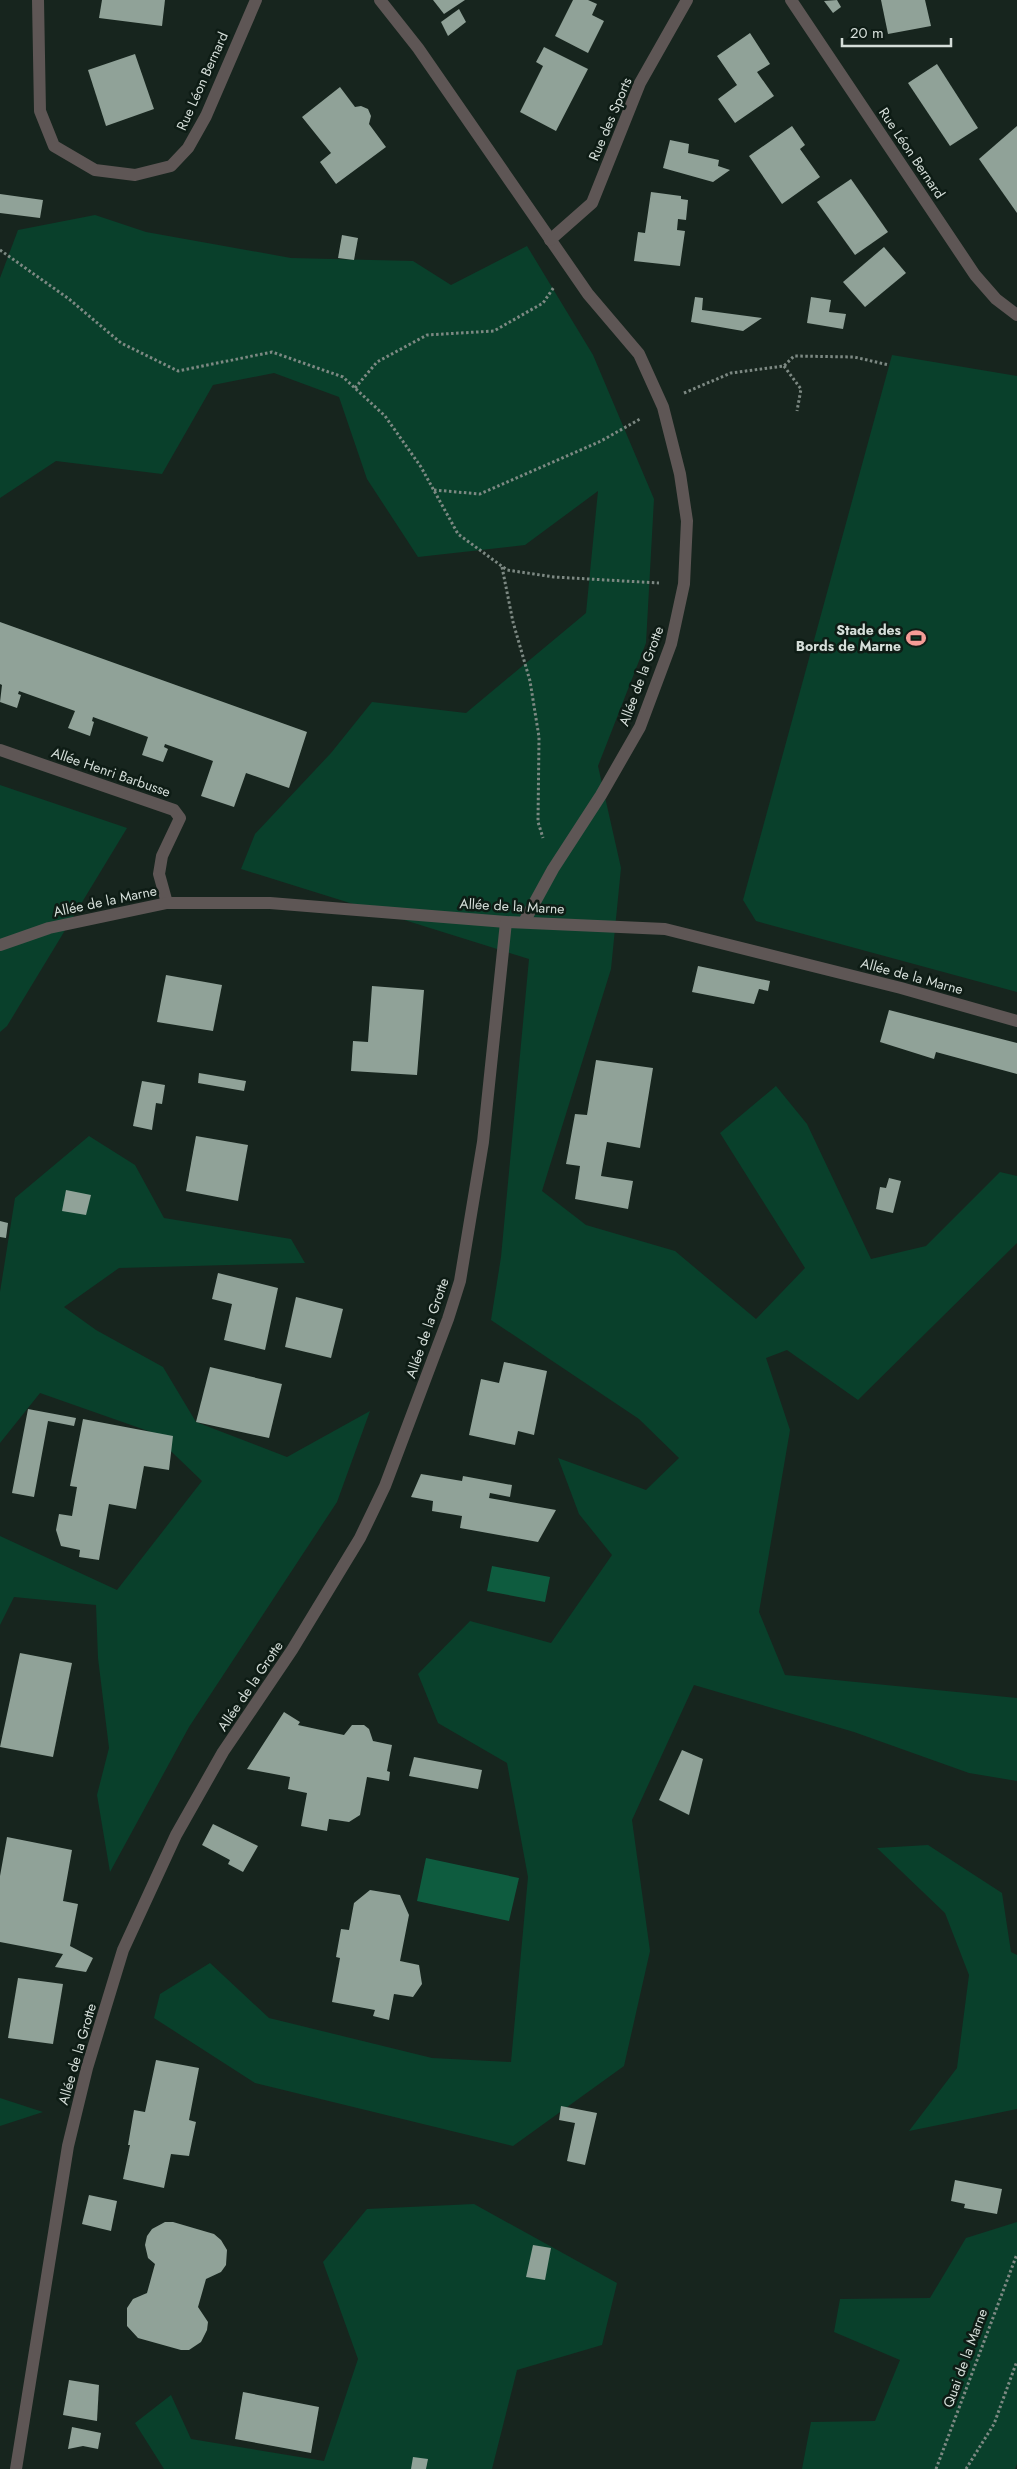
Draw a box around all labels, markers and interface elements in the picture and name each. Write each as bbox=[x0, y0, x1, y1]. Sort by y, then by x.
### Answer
scale bar bbox=[842, 15, 951, 47]
text: 20 m bbox=[850, 22, 884, 44]
street label: Rue Léon Bernard bbox=[171, 29, 233, 133]
street label: Rue des Sports bbox=[583, 74, 637, 164]
street label: Rue Léon Bernard bbox=[874, 103, 950, 203]
place label: Stade des Bords de Marne bbox=[796, 620, 902, 656]
street label: Allée de la Grotte bbox=[614, 623, 668, 729]
sports icon: Stade des Bords de Marne bbox=[905, 627, 927, 649]
street label: Allée Henri Barbusse bbox=[49, 742, 173, 802]
street label: Allée de la Marne bbox=[51, 880, 159, 922]
street label: Allée de la Marne bbox=[459, 893, 565, 919]
street label: Allée de la Marne bbox=[859, 953, 965, 999]
street label: Allée de la Grotte bbox=[400, 1275, 454, 1381]
street label: Allée de la Grotte bbox=[212, 1637, 288, 1735]
street label: Allée de la Grotte bbox=[53, 2001, 101, 2107]
street label: Quai de la Marne bbox=[938, 2306, 992, 2410]

